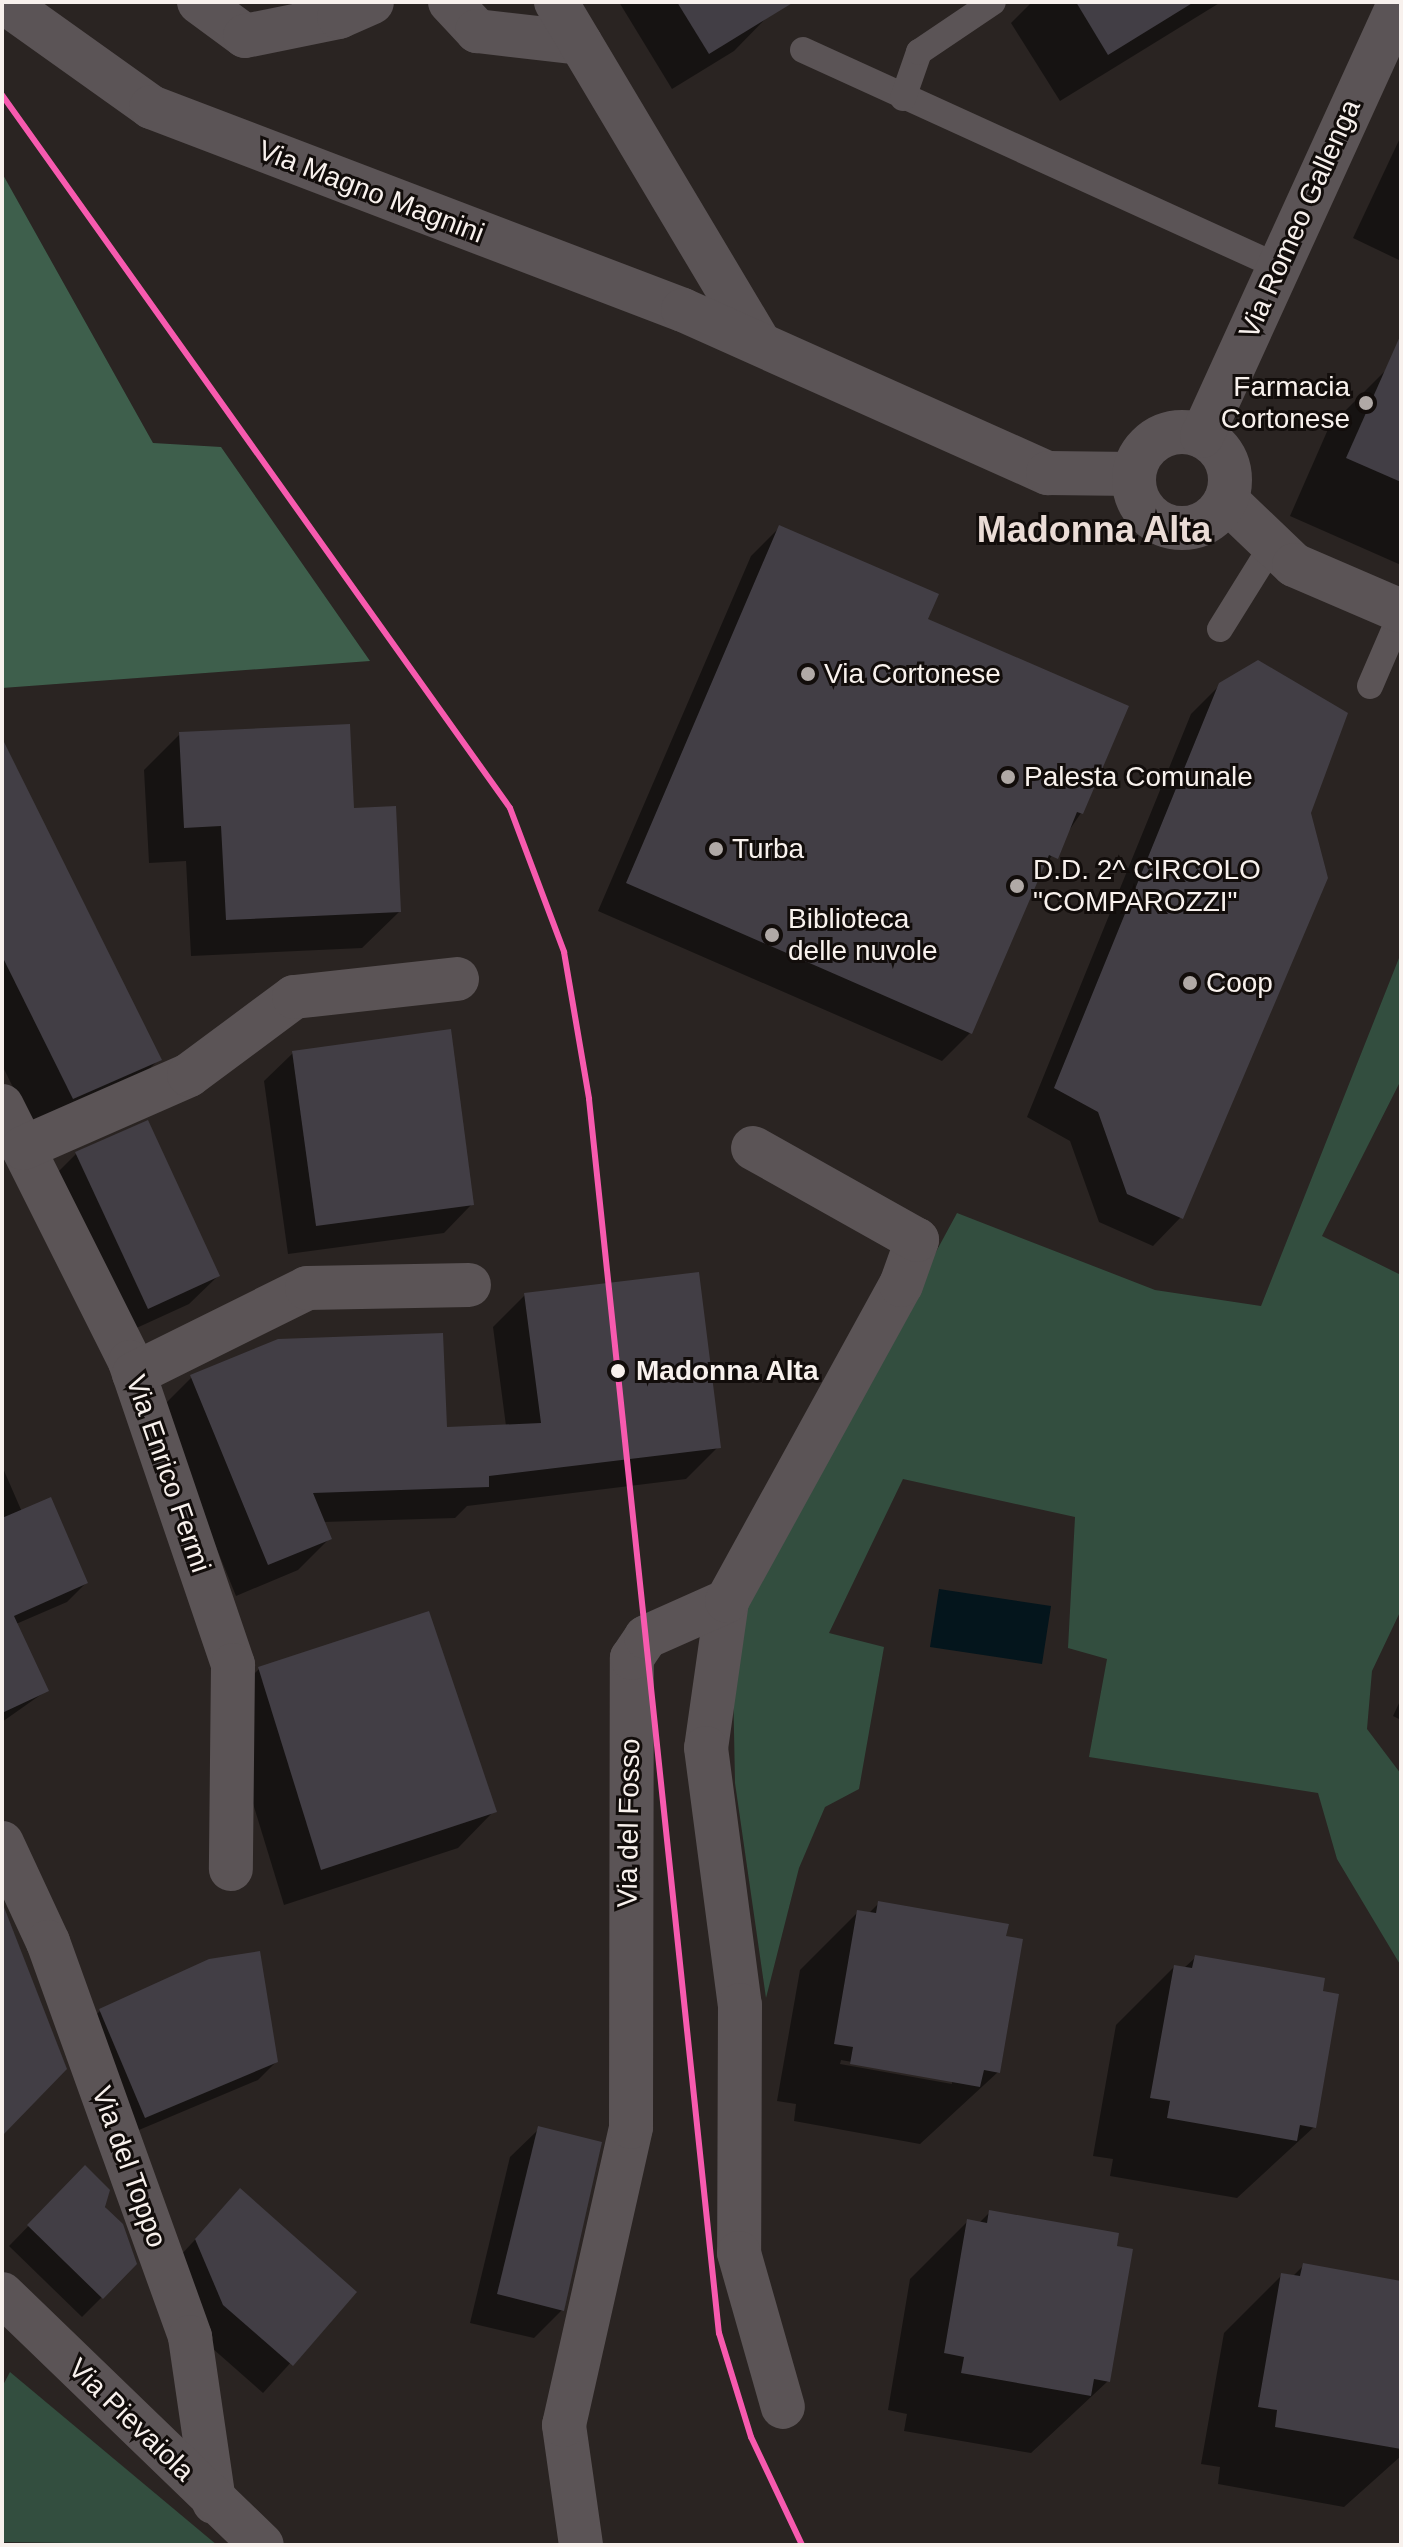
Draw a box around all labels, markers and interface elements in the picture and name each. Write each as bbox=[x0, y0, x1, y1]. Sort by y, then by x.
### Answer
street label: Via Romeo Gallenga bbox=[1232, 94, 1368, 344]
street label: Via Magno Magnini bbox=[253, 133, 489, 251]
place label: Farmacia Cortonese bbox=[1221, 370, 1350, 436]
marker: Farmacia Cortonese bbox=[1357, 394, 1375, 412]
district label: Madonna Alta bbox=[976, 508, 1212, 552]
place label: Via Cortonese bbox=[824, 657, 1001, 691]
marker: Via Cortonese bbox=[799, 665, 817, 683]
place label: Palesta Comunale bbox=[1024, 760, 1253, 794]
marker: Palesta Comunale bbox=[999, 768, 1017, 786]
place label: Turba bbox=[732, 832, 804, 866]
marker: Turba bbox=[707, 840, 725, 858]
place label: D.D. 2^ CIRCOLO "COMPAROZZI" bbox=[1033, 853, 1261, 919]
marker: D.D. 2^ CIRCOLO "COMPAROZZI" bbox=[1008, 877, 1026, 895]
place label: Biblioteca delle nuvole bbox=[788, 902, 937, 968]
marker: Biblioteca delle nuvole bbox=[763, 926, 781, 944]
place label: Coop bbox=[1206, 966, 1273, 1000]
marker: Coop bbox=[1181, 974, 1199, 992]
place label: Madonna Alta bbox=[636, 1354, 820, 1388]
marker: Madonna Alta bbox=[607, 1360, 629, 1382]
street label: Via Enrico Fermi bbox=[119, 1371, 217, 1577]
street label: Via del Fosso bbox=[611, 1738, 647, 1908]
street label: Via del Toppo bbox=[84, 2082, 174, 2252]
street label: Via Pievaiola bbox=[61, 2352, 201, 2488]

